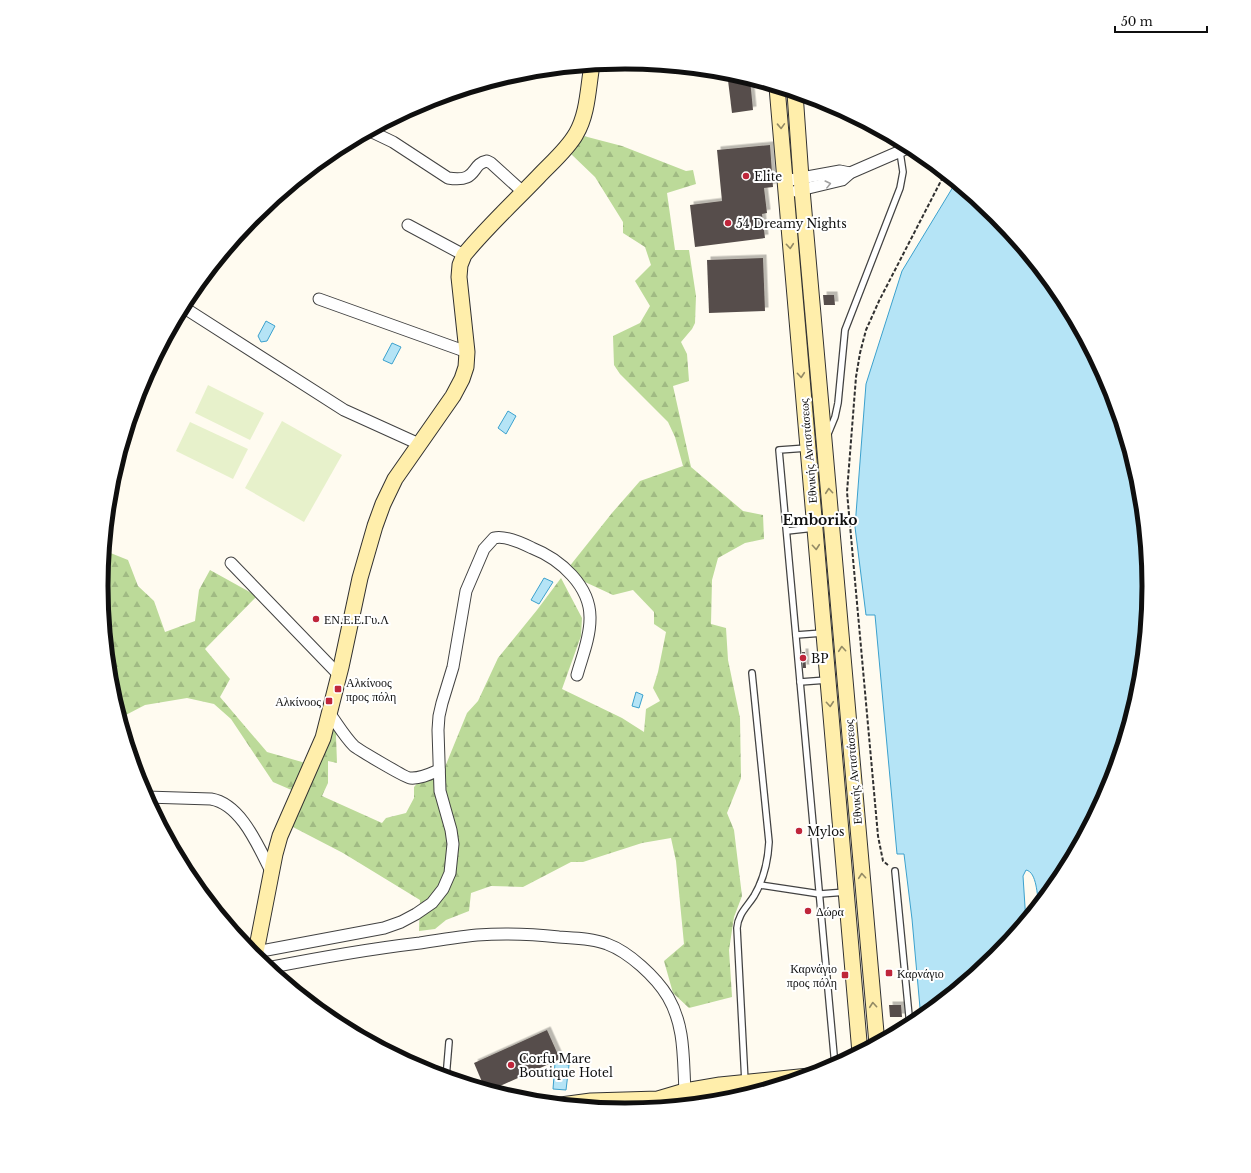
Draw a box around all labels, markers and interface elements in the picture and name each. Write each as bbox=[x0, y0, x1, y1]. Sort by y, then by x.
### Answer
scale bar bbox=[1115, 8, 1207, 34]
text: 50 m bbox=[1121, 14, 1153, 29]
one-way arrow bbox=[777, 123, 785, 129]
place label: Elite bbox=[754, 169, 782, 184]
marker: Elite bbox=[741, 171, 751, 181]
one-way arrow bbox=[824, 180, 831, 189]
place label: 54 Dreamy Nights bbox=[736, 216, 847, 231]
marker: 54 Dreamy Nights bbox=[723, 218, 733, 228]
one-way arrow bbox=[786, 243, 795, 249]
one-way arrow bbox=[797, 372, 806, 378]
street label: Εθνικής Αντιστάσεως bbox=[796, 398, 820, 504]
one-way arrow bbox=[824, 488, 833, 494]
district label: Emboriko bbox=[782, 511, 858, 529]
one-way arrow bbox=[812, 544, 821, 550]
place label: ΕΝ.Ε.Ε.Γυ.Λ bbox=[324, 612, 389, 627]
marker: ΕΝ.Ε.Ε.Γυ.Λ bbox=[311, 614, 321, 624]
one-way arrow bbox=[838, 646, 847, 652]
place label: BP bbox=[811, 651, 828, 666]
marker: BP bbox=[798, 653, 808, 663]
place label: Αλκίνοος προς πόλη bbox=[346, 675, 396, 704]
marker: Αλκίνοος προς πόλη bbox=[333, 684, 343, 694]
place label: Αλκίνοος bbox=[275, 694, 321, 709]
marker: Αλκίνοος bbox=[324, 696, 334, 706]
one-way arrow bbox=[825, 701, 834, 707]
street label: Εθνικής Αντιστάσεως bbox=[841, 719, 865, 825]
place label: Mylos bbox=[807, 824, 844, 839]
marker: Mylos bbox=[794, 826, 804, 836]
one-way arrow bbox=[858, 873, 867, 879]
place label: Δώρα bbox=[816, 904, 845, 919]
marker: Δώρα bbox=[803, 906, 813, 916]
place label: Καρνάγιο προς πόλη bbox=[787, 961, 837, 990]
place label: Καρνάγιο bbox=[897, 966, 944, 981]
marker: Καρνάγιο bbox=[884, 968, 894, 978]
marker: Καρνάγιο προς πόλη bbox=[840, 970, 850, 980]
one-way arrow bbox=[869, 1002, 878, 1008]
place label: Corfu Mare Boutique Hotel bbox=[519, 1051, 613, 1080]
marker: Corfu Mare Boutique Hotel bbox=[506, 1060, 516, 1070]

